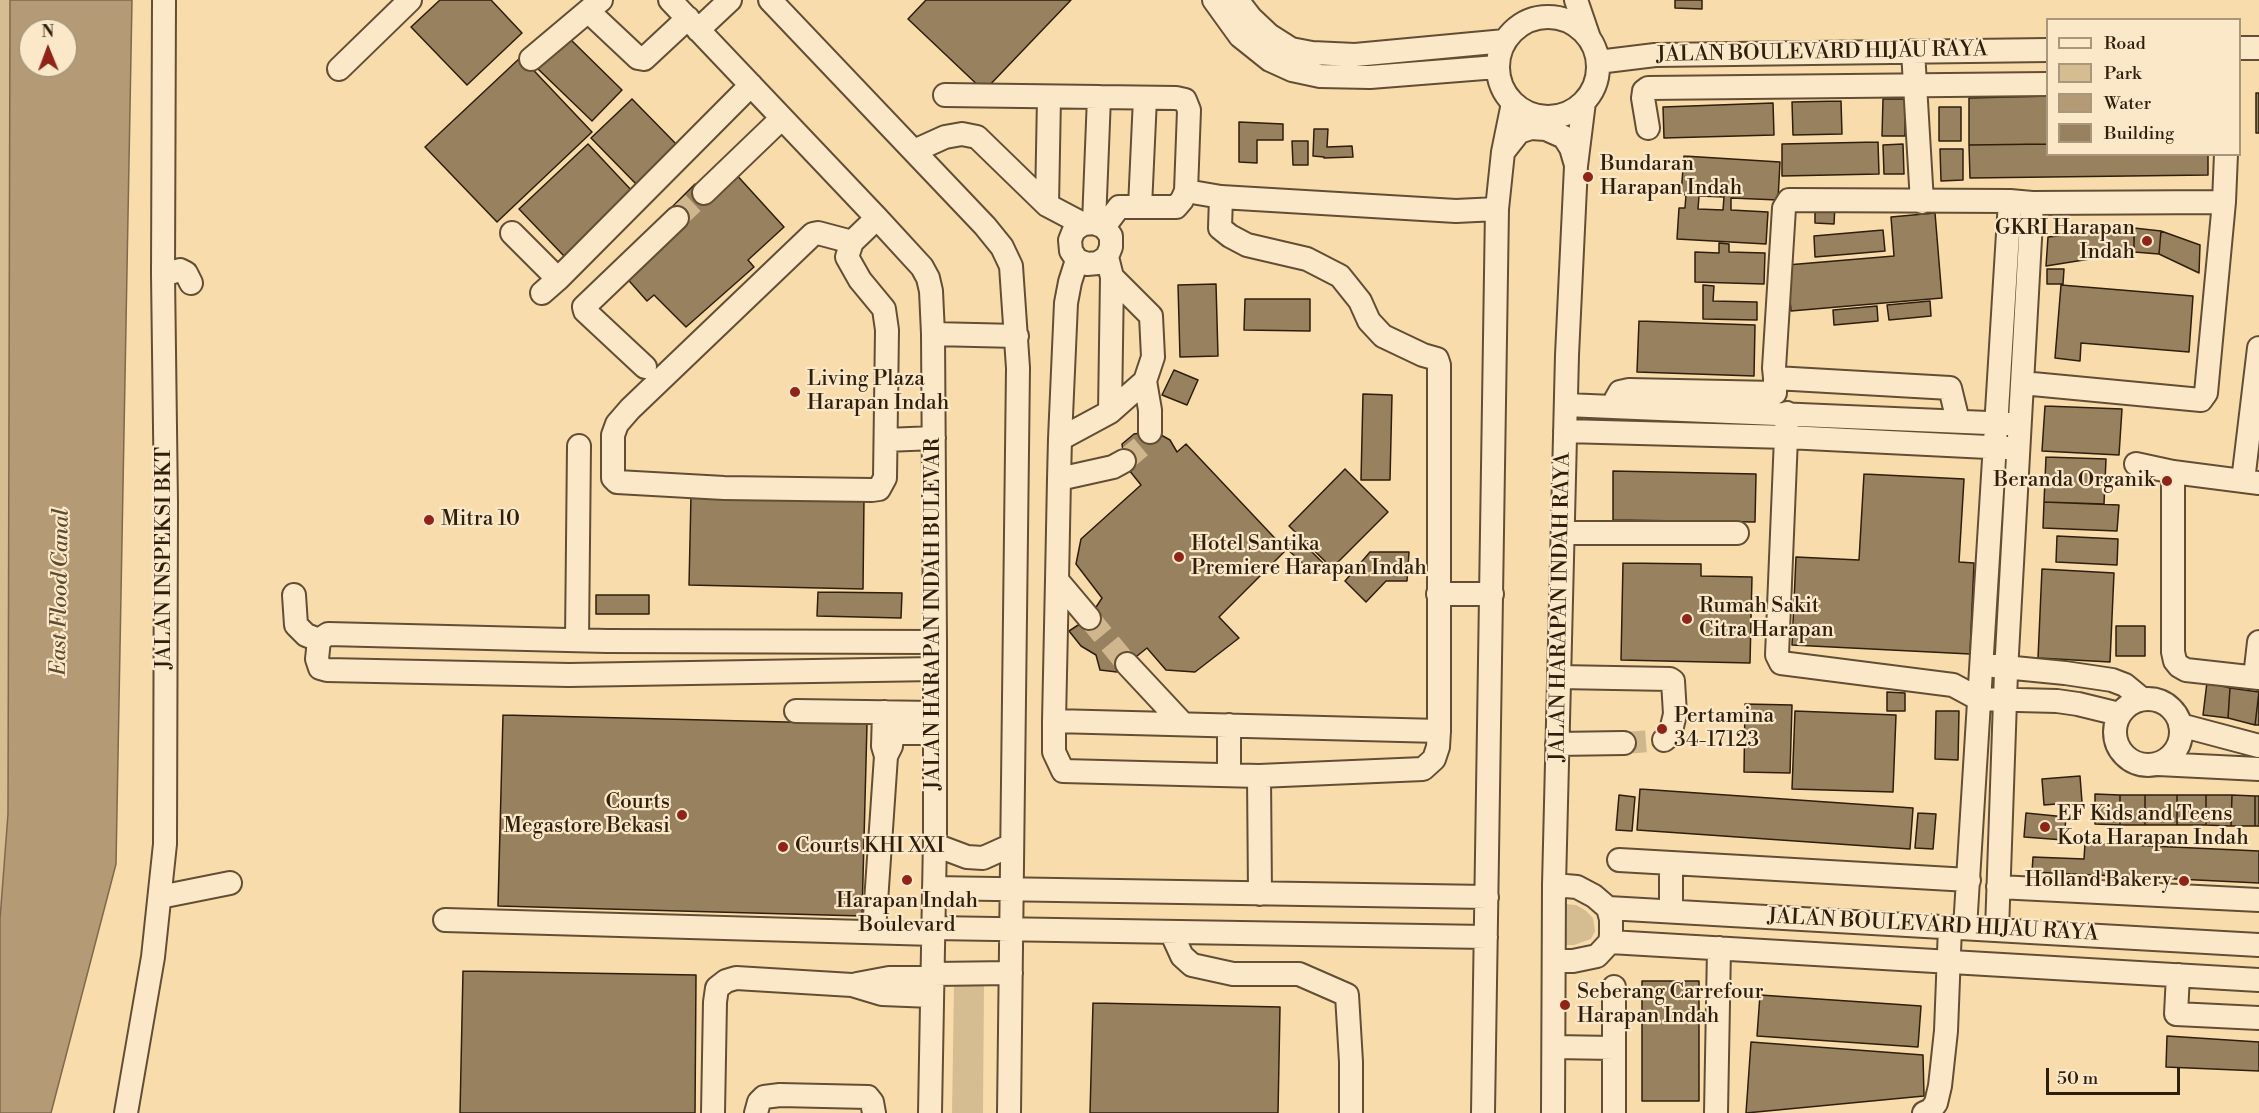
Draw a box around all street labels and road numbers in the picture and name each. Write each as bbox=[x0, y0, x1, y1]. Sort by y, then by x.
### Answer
street label: JALAN BOULEVARD HIJAU RAYA bbox=[1656, 38, 1988, 68]
street label: JALAN HARAPAN INDAH BULEVAR bbox=[921, 438, 947, 790]
street label: JALAN INSPEKSI BKT bbox=[152, 447, 178, 669]
street label: JALAN HARAPAN INDAH RAYA bbox=[1546, 452, 1576, 762]
street label: JALAN BOULEVARD HIJAU RAYA bbox=[1767, 905, 2099, 947]

